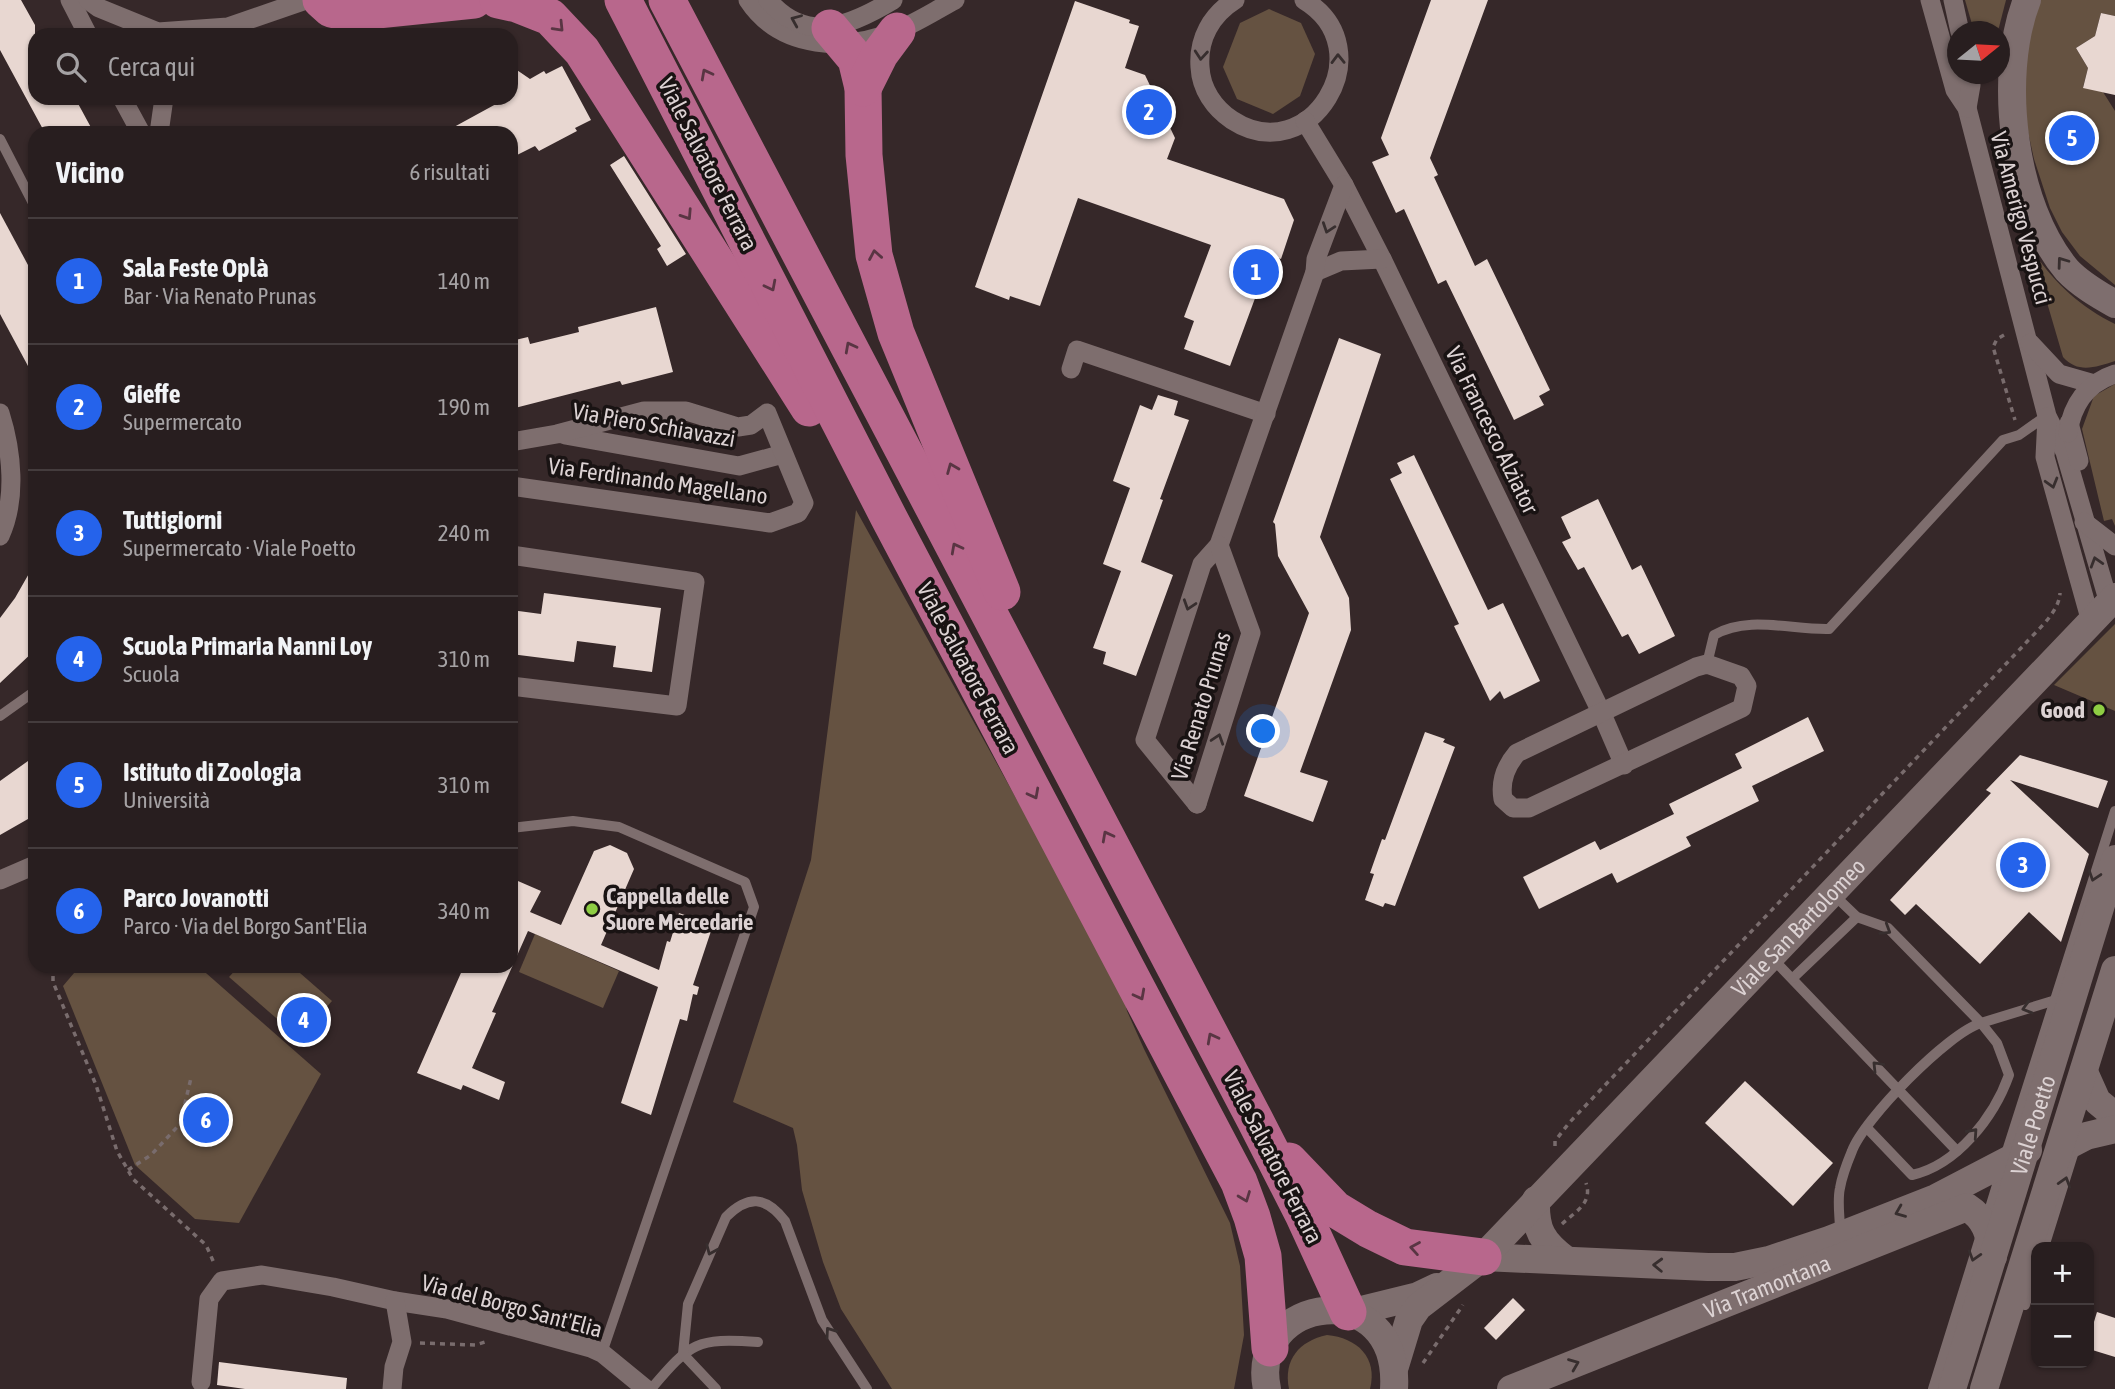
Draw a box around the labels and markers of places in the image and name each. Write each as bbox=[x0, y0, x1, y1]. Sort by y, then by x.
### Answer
pin: 2 bbox=[1126, 86, 1172, 138]
pin: 5 bbox=[2049, 112, 2095, 164]
pin: 1 bbox=[1233, 246, 1279, 298]
place label: Good bbox=[2040, 697, 2085, 723]
marker: Good bbox=[2091, 702, 2107, 718]
pin: 3 bbox=[2000, 839, 2046, 891]
place label: Cappella delle Suore Mercedarie bbox=[606, 883, 754, 935]
marker: Cappella delle Suore Mercedarie bbox=[584, 901, 600, 917]
pin: 4 bbox=[281, 994, 327, 1046]
pin: 6 bbox=[183, 1094, 229, 1146]

